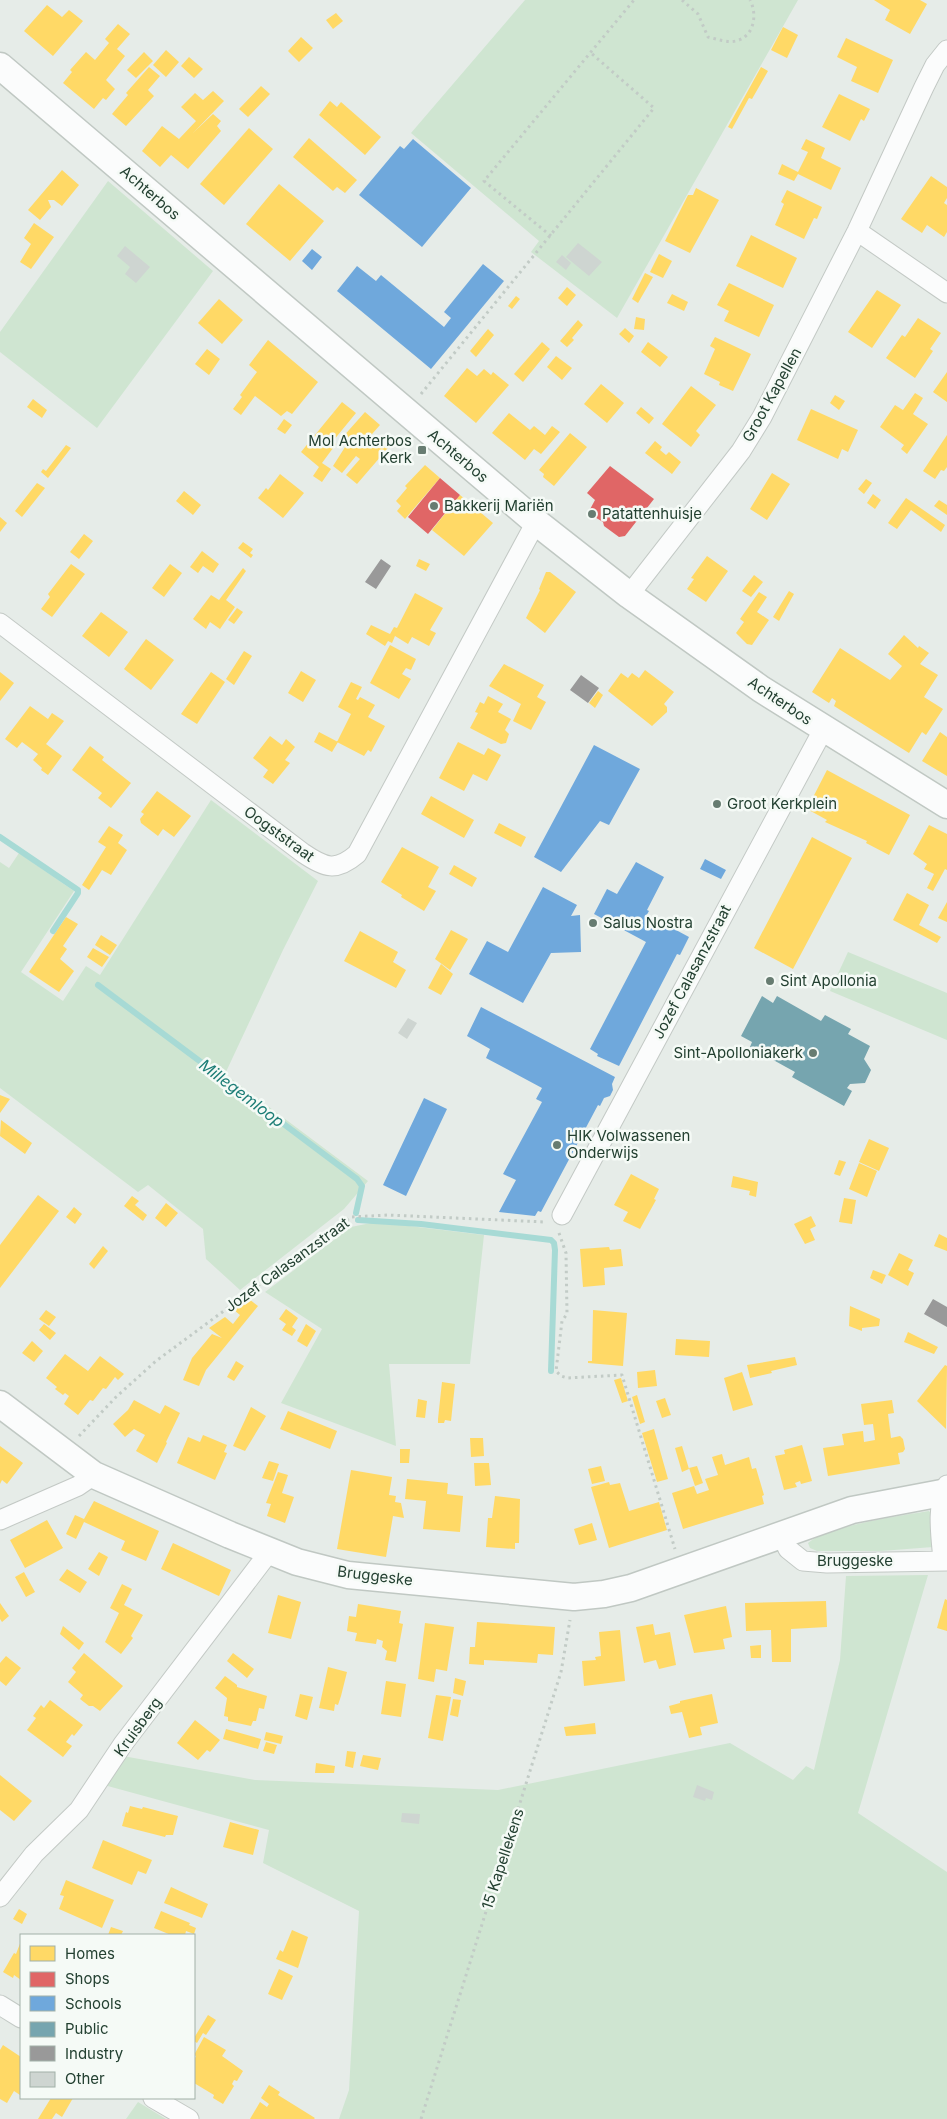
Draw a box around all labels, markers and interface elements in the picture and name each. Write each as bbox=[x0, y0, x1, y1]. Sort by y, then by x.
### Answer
street label: Achterbos bbox=[116, 161, 184, 224]
street label: Groot Kapellen bbox=[738, 344, 805, 445]
street label: Achterbos bbox=[424, 425, 493, 486]
place label: Mol Achterbos Kerk bbox=[308, 431, 413, 467]
marker: Mol Achterbos Kerk bbox=[416, 444, 428, 456]
place label: Bakkerij Mariën bbox=[444, 496, 554, 515]
marker: Bakkerij Mariën bbox=[428, 500, 440, 512]
place label: Patattenhuisje bbox=[602, 504, 702, 523]
marker: Patattenhuisje bbox=[586, 508, 598, 520]
street label: Achterbos bbox=[745, 672, 816, 729]
place label: Groot Kerkplein bbox=[727, 794, 837, 813]
marker: Groot Kerkplein bbox=[711, 798, 723, 810]
street label: Oogststraat bbox=[240, 802, 318, 866]
street label: Jozef Calasanzstraat bbox=[648, 901, 735, 1042]
place label: Salus Nostra bbox=[603, 913, 693, 932]
marker: Salus Nostra bbox=[587, 917, 599, 929]
place label: Sint Apollonia bbox=[780, 971, 877, 990]
marker: Sint Apollonia bbox=[764, 975, 776, 987]
place label: Sint-Apolloniakerk bbox=[673, 1043, 804, 1062]
marker: Sint-Apolloniakerk bbox=[807, 1047, 819, 1059]
water label: Millegemloop bbox=[196, 1055, 289, 1132]
place label: HIK Volwassenen Onderwijs bbox=[567, 1126, 690, 1162]
marker: HIK Volwassenen Onderwijs bbox=[551, 1139, 563, 1151]
street label: Jozef Calasanzstraat bbox=[221, 1213, 353, 1316]
street label: Bruggeske bbox=[817, 1551, 893, 1570]
street label: Bruggeske bbox=[336, 1561, 414, 1590]
street label: Kruisberg bbox=[110, 1693, 165, 1760]
street label: 15 Kapellekens bbox=[477, 1806, 528, 1912]
legend bbox=[20, 1934, 195, 2099]
text: Homes bbox=[65, 1944, 115, 1963]
text: Shops bbox=[65, 1969, 110, 1988]
text: Schools bbox=[65, 1994, 122, 2013]
text: Public bbox=[65, 2019, 108, 2038]
text: Industry bbox=[65, 2044, 124, 2063]
text: Other bbox=[65, 2069, 105, 2088]

